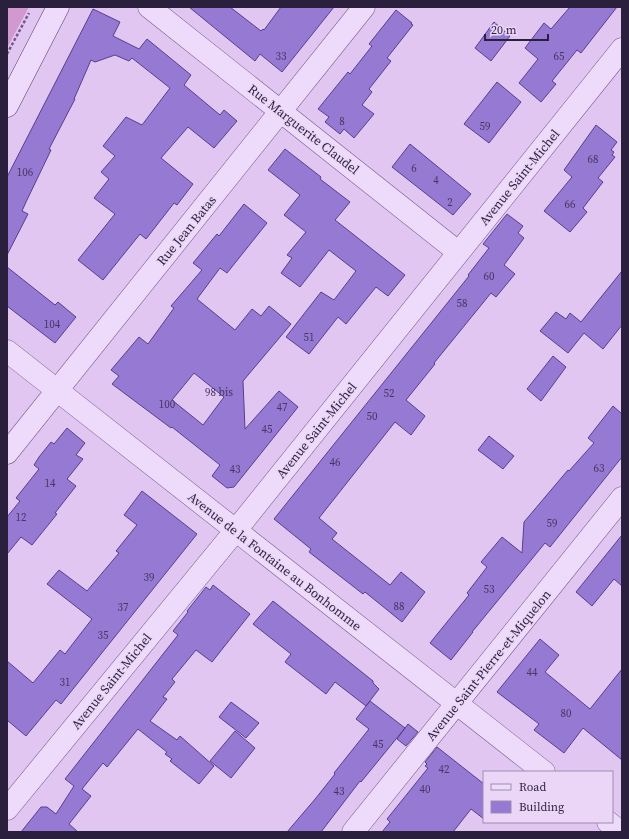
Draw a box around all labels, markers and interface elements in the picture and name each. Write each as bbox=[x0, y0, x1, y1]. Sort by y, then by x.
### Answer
scale bar bbox=[485, 16, 548, 42]
text: 20 m bbox=[491, 22, 517, 38]
house number: 33 bbox=[276, 49, 287, 64]
house number: 65 bbox=[554, 49, 565, 64]
street label: Rue Marguerite Claudel bbox=[245, 81, 363, 178]
house number: 8 bbox=[339, 114, 345, 129]
house number: 59 bbox=[480, 119, 491, 134]
street label: Avenue Saint-Michel bbox=[475, 126, 563, 229]
house number: 68 bbox=[588, 152, 599, 167]
house number: 6 bbox=[411, 161, 417, 176]
house number: 106 bbox=[17, 165, 34, 180]
house number: 4 bbox=[433, 173, 439, 188]
street label: Rue Jean Batas bbox=[153, 192, 220, 269]
house number: 2 bbox=[447, 195, 453, 210]
house number: 66 bbox=[565, 197, 576, 212]
house number: 60 bbox=[484, 269, 495, 284]
house number: 58 bbox=[457, 296, 468, 311]
house number: 104 bbox=[44, 317, 61, 332]
house number: 51 bbox=[304, 330, 315, 345]
street label: Avenue Saint-Michel bbox=[272, 379, 360, 482]
house number: 98 bis bbox=[205, 385, 233, 400]
house number: 52 bbox=[384, 386, 395, 401]
house number: 100 bbox=[159, 397, 176, 412]
house number: 47 bbox=[277, 400, 288, 415]
house number: 50 bbox=[367, 409, 378, 424]
house number: 45 bbox=[262, 422, 273, 437]
house number: 46 bbox=[330, 455, 341, 470]
house number: 63 bbox=[594, 461, 605, 476]
house number: 43 bbox=[230, 462, 241, 477]
house number: 14 bbox=[45, 476, 56, 491]
street label: Avenue de la Fontaine au Bonhomme bbox=[184, 488, 365, 635]
house number: 12 bbox=[16, 510, 27, 525]
house number: 59 bbox=[547, 516, 558, 531]
house number: 39 bbox=[144, 570, 155, 585]
house number: 53 bbox=[484, 582, 495, 597]
street label: Avenue Saint-Pierre-et-Miquelon bbox=[422, 586, 555, 744]
house number: 88 bbox=[394, 599, 405, 614]
house number: 37 bbox=[118, 600, 129, 615]
house number: 35 bbox=[98, 628, 109, 643]
street label: Avenue Saint-Michel bbox=[67, 630, 155, 733]
house number: 44 bbox=[527, 665, 538, 680]
house number: 31 bbox=[60, 675, 71, 690]
house number: 80 bbox=[561, 706, 572, 721]
house number: 45 bbox=[373, 737, 384, 752]
house number: 42 bbox=[439, 762, 450, 777]
legend bbox=[483, 771, 613, 823]
text: Road bbox=[519, 779, 546, 795]
house number: 40 bbox=[420, 782, 431, 797]
house number: 43 bbox=[334, 784, 345, 799]
text: Building bbox=[519, 799, 564, 815]

